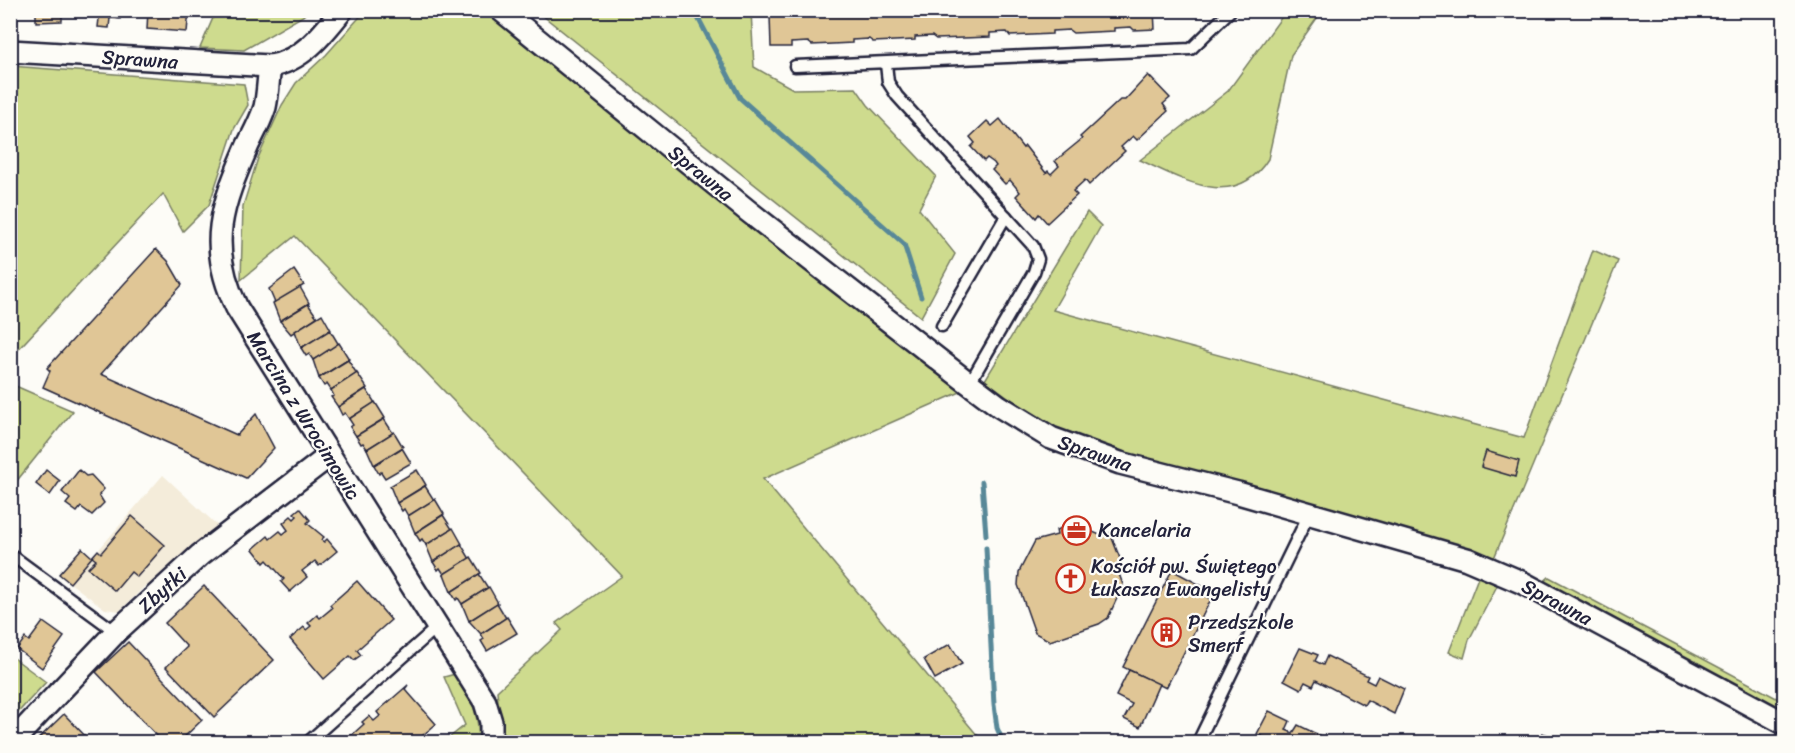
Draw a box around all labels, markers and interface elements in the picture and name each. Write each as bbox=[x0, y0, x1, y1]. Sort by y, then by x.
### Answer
street label: Sprawna bbox=[101, 39, 180, 80]
street label: Sprawna bbox=[660, 136, 742, 212]
street label: Marcina z Wrocimowic bbox=[237, 323, 370, 507]
street label: Sprawna bbox=[1053, 425, 1137, 483]
place label: Kancelaria bbox=[1098, 513, 1192, 548]
office icon: Kancelaria bbox=[1061, 514, 1093, 546]
place label: Kościół pw. Świętego Łukasza Ewangelisty bbox=[1091, 549, 1277, 607]
street label: Zbytki bbox=[129, 557, 196, 623]
church icon: Kościół pw. Świętego Łukasza Ewangelisty bbox=[1054, 562, 1086, 594]
street label: Sprawna bbox=[1515, 569, 1599, 636]
place label: Przedszkole Smerf bbox=[1188, 605, 1294, 663]
building icon: Przedszkole Smerf bbox=[1151, 617, 1183, 649]

